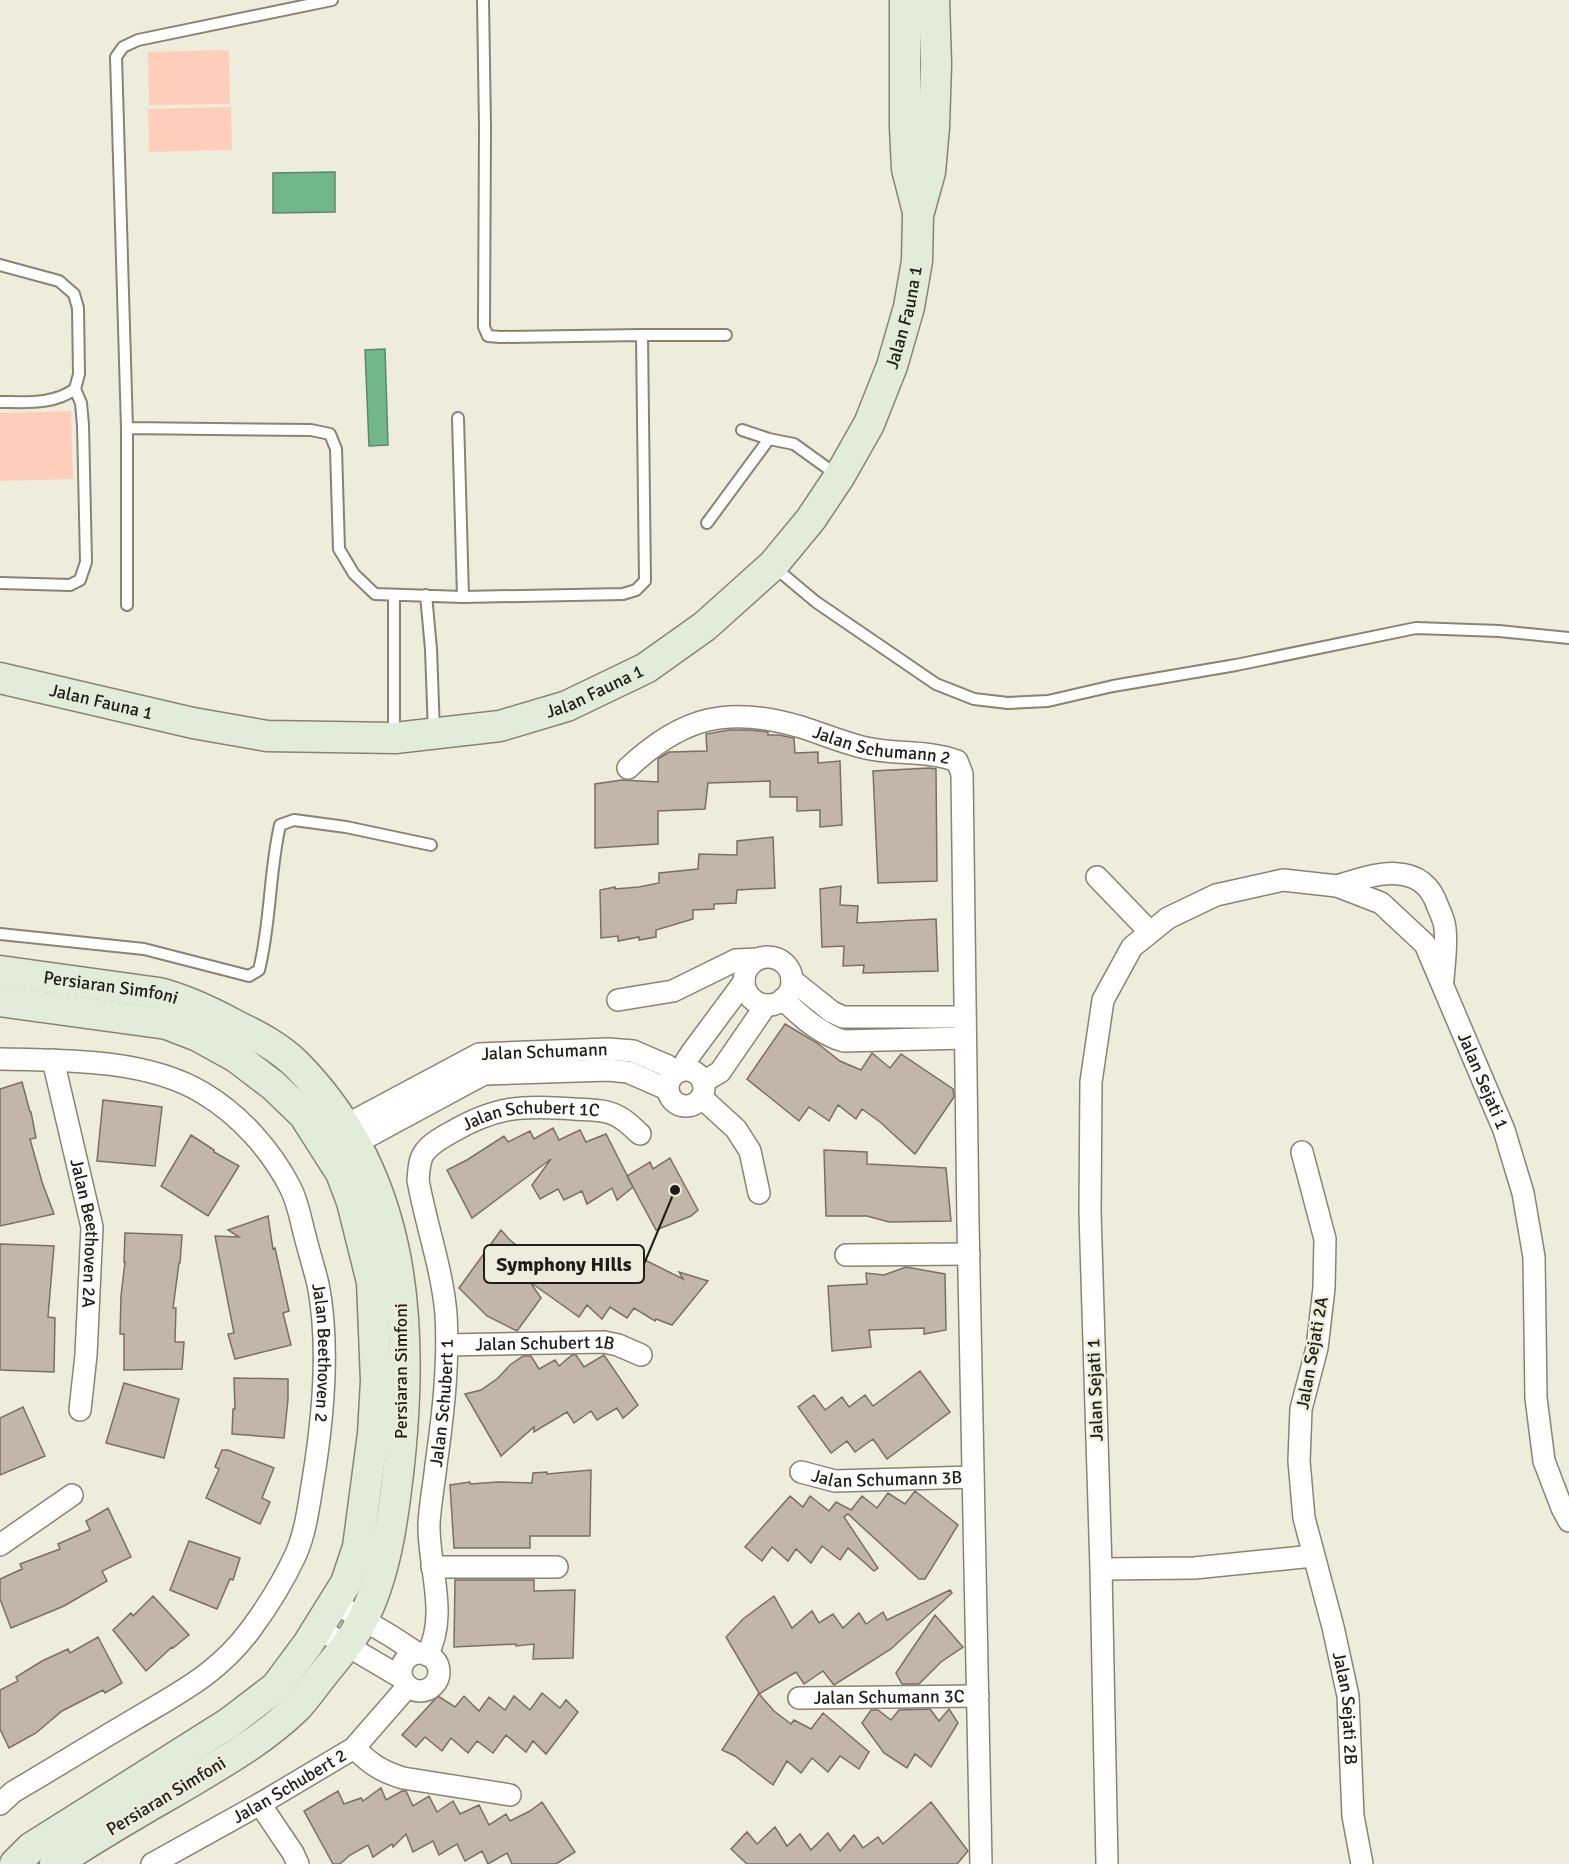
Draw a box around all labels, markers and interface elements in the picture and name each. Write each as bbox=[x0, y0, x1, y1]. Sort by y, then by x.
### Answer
street label: Jalan Fauna 1 bbox=[881, 264, 927, 371]
street label: Jalan Fauna 1 bbox=[543, 660, 647, 723]
street label: Jalan Fauna 1 bbox=[47, 679, 155, 724]
street label: Jalan Schumann 2 bbox=[810, 721, 953, 769]
street label: Persiaran Simfoni bbox=[42, 966, 181, 1009]
street label: Jalan Sejati 1 bbox=[1453, 1029, 1513, 1133]
street label: Jalan Schumann bbox=[481, 1038, 608, 1065]
street label: Jalan Schubert 1C bbox=[458, 1096, 601, 1135]
street label: Jalan Beethoven 2A bbox=[65, 1156, 104, 1308]
callout: Symphony HIlls bbox=[484, 1245, 644, 1283]
text: Symphony HIlls bbox=[496, 1252, 632, 1277]
street label: Jalan Beethoven 2 bbox=[307, 1281, 335, 1424]
street label: Jalan Sejati 2A bbox=[1291, 1295, 1333, 1411]
street label: Persiaran Simfoni bbox=[390, 1303, 412, 1439]
street label: Jalan Schubert 1B bbox=[475, 1331, 617, 1355]
street label: Jalan Sejati 1 bbox=[1082, 1338, 1108, 1442]
street label: Jalan Schubert 1 bbox=[425, 1339, 458, 1468]
street label: Jalan Schumann 3B bbox=[809, 1464, 963, 1492]
street label: Jalan Sejati 2B bbox=[1328, 1650, 1362, 1765]
street label: Jalan Schumann 3C bbox=[813, 1685, 965, 1709]
street label: Jalan Schubert 2 bbox=[229, 1744, 351, 1828]
street label: Persiaran Simfoni bbox=[102, 1752, 230, 1840]

